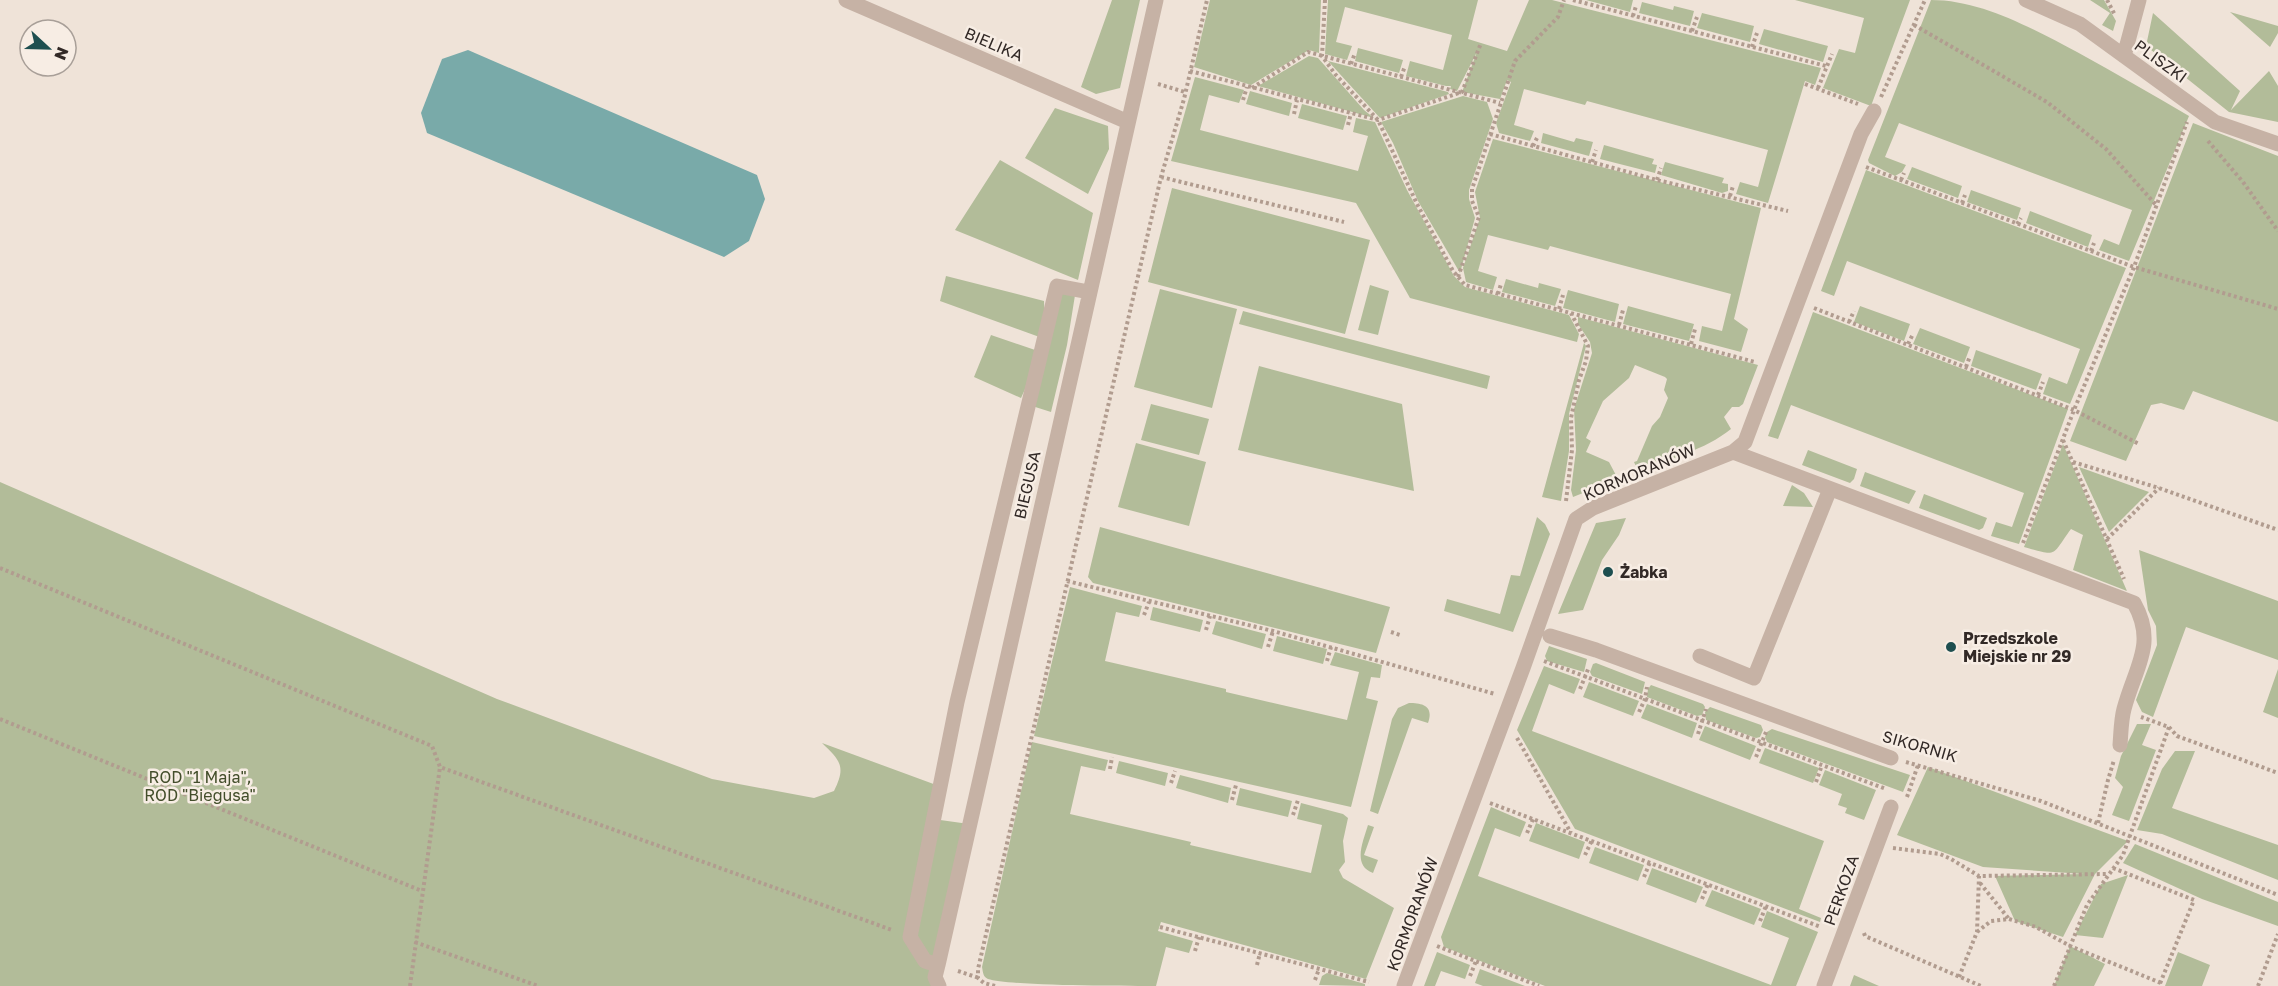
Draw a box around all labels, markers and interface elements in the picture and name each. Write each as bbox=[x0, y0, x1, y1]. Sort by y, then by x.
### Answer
north arrow bbox=[18, 18, 78, 78]
street label: BIELIKA bbox=[962, 23, 1027, 65]
street label: PLISZKI bbox=[2131, 35, 2191, 87]
text: N bbox=[50, 44, 73, 63]
street label: KORMORANÓW bbox=[1580, 439, 1698, 505]
street label: BIEGUSA bbox=[1009, 449, 1045, 521]
place label: Żabka bbox=[1620, 562, 1668, 582]
marker: Żabka bbox=[1601, 565, 1615, 579]
place label: Przedszkole Miejskie nr 29 bbox=[1963, 628, 2071, 666]
marker: Przedszkole Miejskie nr 29 bbox=[1944, 640, 1958, 654]
street label: SIKORNIK bbox=[1880, 726, 1960, 766]
park label: ROD "1 Maja", ROD "Biegusa" bbox=[144, 767, 256, 805]
street label: PERKOZA bbox=[1819, 852, 1863, 928]
street label: KORMORANÓW bbox=[1382, 854, 1442, 974]

